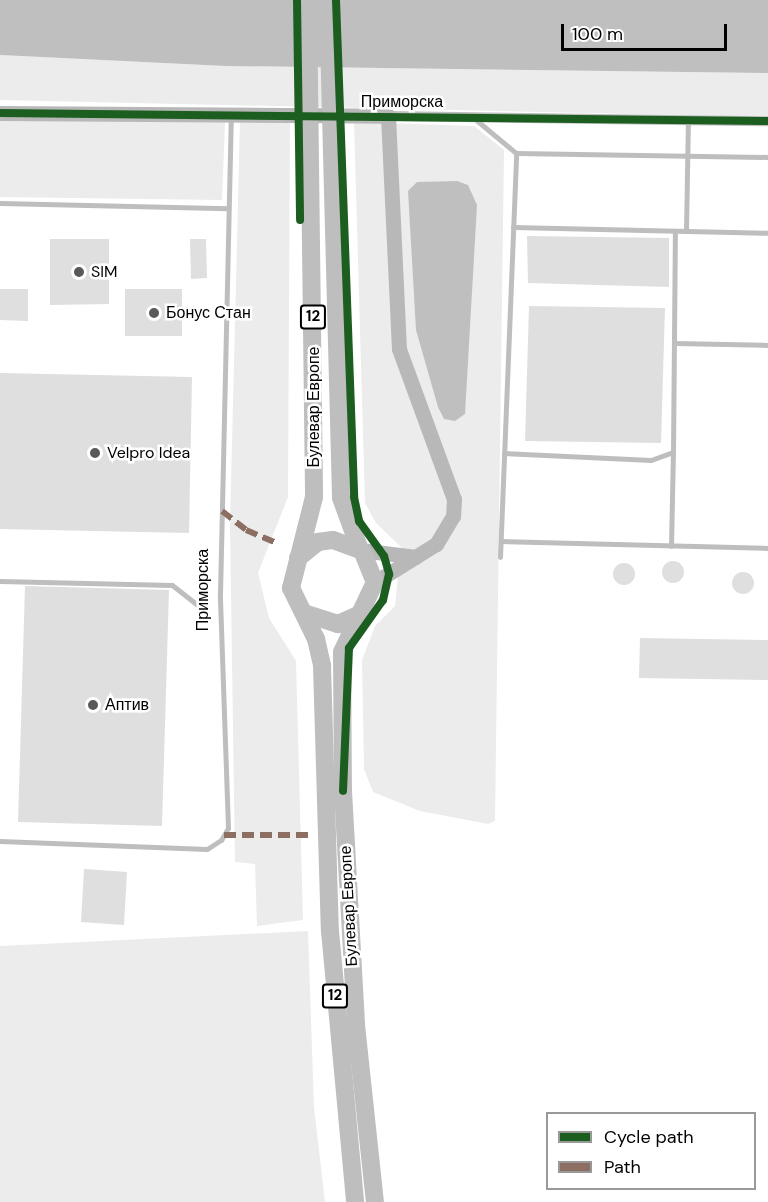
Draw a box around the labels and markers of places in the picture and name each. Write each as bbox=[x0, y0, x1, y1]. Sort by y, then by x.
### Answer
place label: SIM bbox=[91, 262, 117, 282]
marker: SIM bbox=[72, 265, 86, 279]
place label: Бонус Стан bbox=[166, 303, 251, 323]
marker: Бонус Стан bbox=[147, 306, 161, 320]
place label: Velpro Idea bbox=[107, 443, 190, 463]
marker: Velpro Idea bbox=[88, 446, 102, 460]
place label: Аптив bbox=[105, 695, 149, 715]
marker: Аптив bbox=[86, 698, 100, 712]

